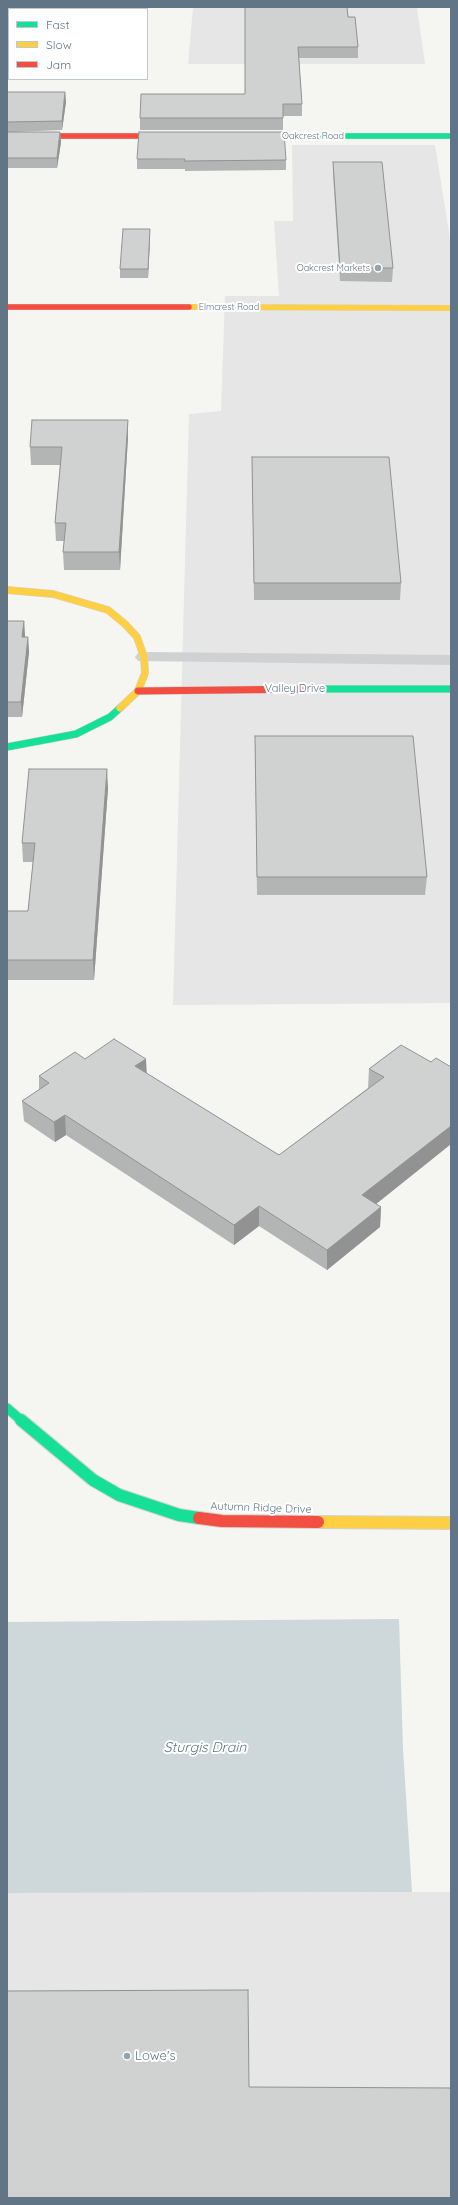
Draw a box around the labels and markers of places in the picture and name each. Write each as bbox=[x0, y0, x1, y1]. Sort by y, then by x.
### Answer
place label: Oakcrest Markets bbox=[297, 263, 370, 273]
marker: Oakcrest Markets bbox=[373, 263, 383, 273]
place label: Lowe's bbox=[135, 2048, 175, 2064]
marker: Lowe's bbox=[122, 2051, 132, 2061]

